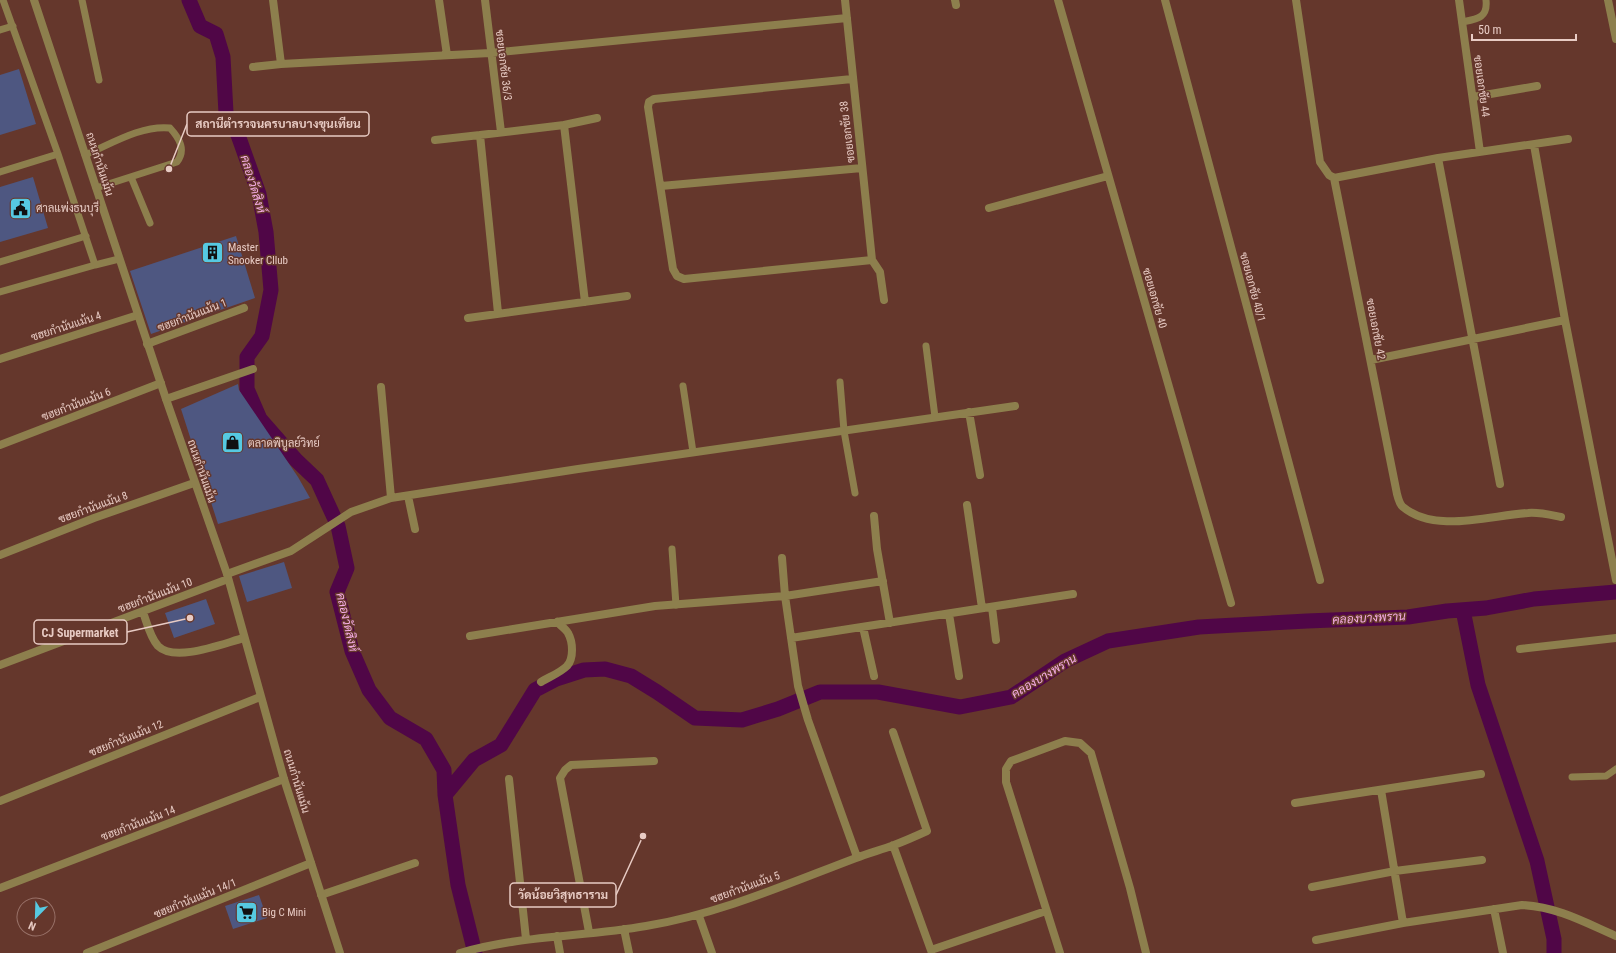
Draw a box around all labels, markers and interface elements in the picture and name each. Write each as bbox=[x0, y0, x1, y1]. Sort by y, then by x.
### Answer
scale bar bbox=[1472, 16, 1576, 42]
text: 50 m bbox=[1478, 23, 1502, 37]
street label: ซอยเอกชัย 36/3 bbox=[493, 29, 515, 101]
street label: ซอยเอกชัย 44 bbox=[1471, 54, 1493, 118]
street label: ซอยเอกชัย 38 bbox=[836, 100, 858, 164]
callout: สถานีตำรวจนครบาลบางขุนเทียน bbox=[187, 112, 369, 136]
text: สถานีตำรวจนครบาลบางขุนเทียน bbox=[195, 116, 361, 132]
street label: ถนนกำนันแม้น bbox=[83, 130, 117, 198]
water label: คลองวัดสิงห์ bbox=[238, 153, 270, 217]
public building icon: ศาลแพ่งธนบุรี bbox=[8, 195, 34, 221]
place label: ศาลแพ่งธนบุรี bbox=[36, 200, 99, 217]
building icon: Master Snooker Cllub bbox=[199, 240, 225, 266]
place label: Master Snooker Cllub bbox=[228, 241, 288, 267]
street label: ซอยเอกชัย 40/1 bbox=[1237, 251, 1269, 323]
street label: ซอยเอกชัย 40 bbox=[1140, 266, 1170, 330]
street label: ซฮยกำนันแม้น 1 bbox=[155, 295, 229, 335]
street label: ซอยเอกชัย 42 bbox=[1363, 297, 1389, 361]
street label: ซฮยกำนันแม้น 4 bbox=[29, 308, 103, 344]
street label: ซฮยกำนันแม้น 6 bbox=[39, 384, 113, 424]
shop icon: ตลาดพิบูลย์วิทย์ bbox=[220, 430, 246, 456]
place label: ตลาดพิบูลย์วิทย์ bbox=[248, 435, 320, 451]
street label: ถนนกำนันแม้น bbox=[185, 437, 219, 505]
street label: ซฮยกำนันแม้น 8 bbox=[56, 488, 130, 526]
street label: ซฮยกำนันแม้น 10 bbox=[116, 574, 194, 616]
water label: คลองวัดสิงห์ bbox=[333, 591, 362, 655]
water label: คลองบางพราน bbox=[1332, 609, 1406, 627]
callout: CJ Supermarket bbox=[34, 620, 127, 644]
text: CJ Supermarket bbox=[41, 626, 119, 640]
water label: คลองบางพราน bbox=[1009, 651, 1079, 701]
street label: ซฮยกำนันแม้น 12 bbox=[87, 717, 165, 759]
street label: ถนนกำนันแม้น bbox=[281, 747, 313, 815]
street label: ซฮยกำนันแม้น 14 bbox=[99, 802, 178, 844]
street label: ซฮยกำนันแม้น 5 bbox=[708, 868, 782, 906]
street label: ซฮยกำนันแม้น 14/1 bbox=[152, 875, 238, 921]
callout: วัดน้อยวิสุทธาราม bbox=[510, 883, 616, 907]
text: วัดน้อยวิสุทธาราม bbox=[518, 887, 608, 903]
north arrow bbox=[16, 897, 56, 937]
supermarket icon: Big C Mini bbox=[233, 899, 259, 925]
place label: Big C Mini bbox=[262, 906, 306, 919]
text: N bbox=[26, 918, 38, 933]

